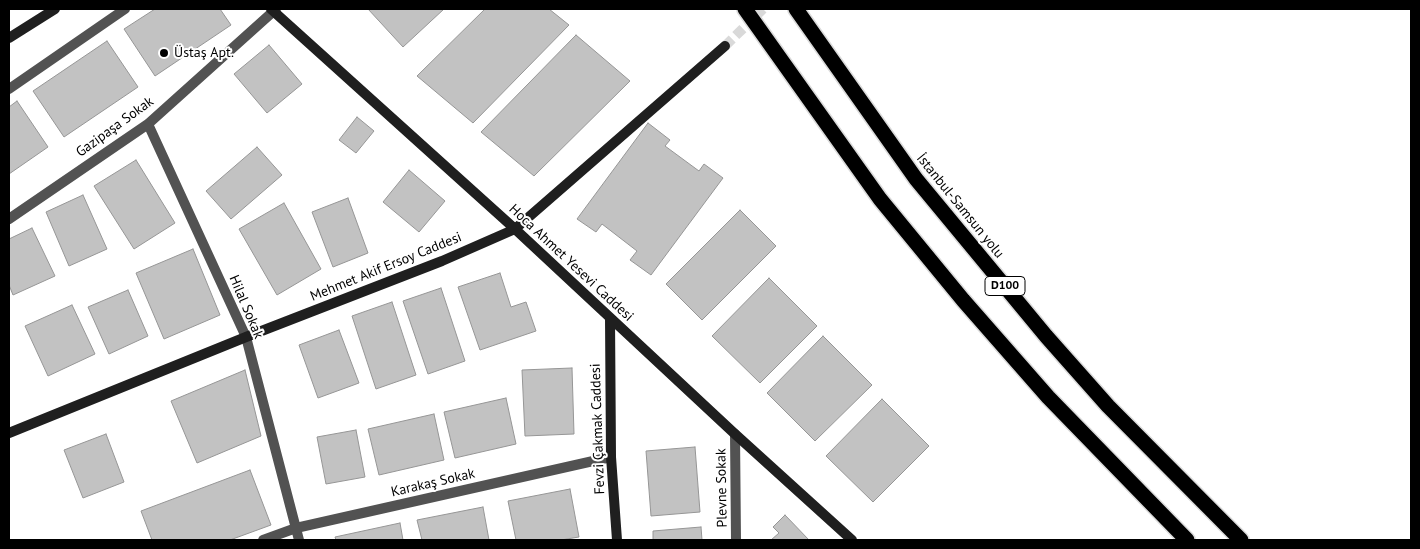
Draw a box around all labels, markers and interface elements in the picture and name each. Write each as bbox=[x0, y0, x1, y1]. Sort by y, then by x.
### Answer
place label: Üstaş Apt. bbox=[174, 45, 234, 61]
marker: Üstaş Apt. bbox=[158, 47, 170, 59]
street label: Gazipaşa Sokak bbox=[73, 93, 157, 161]
street label: İstanbul-Samsun yolu bbox=[913, 150, 1007, 262]
street label: Hoca Ahmet Yesevi Caddesi bbox=[505, 201, 637, 325]
street label: Mehmet Akif Ersoy Caddesi bbox=[308, 229, 464, 305]
street label: Hilal Sokak bbox=[225, 273, 267, 341]
road number: D100 bbox=[985, 276, 1025, 296]
street label: Fevzi Çakmak Caddesi bbox=[587, 363, 609, 495]
street label: Plevne Sokak bbox=[713, 448, 731, 528]
street label: Karakaş Sokak bbox=[390, 465, 476, 501]

